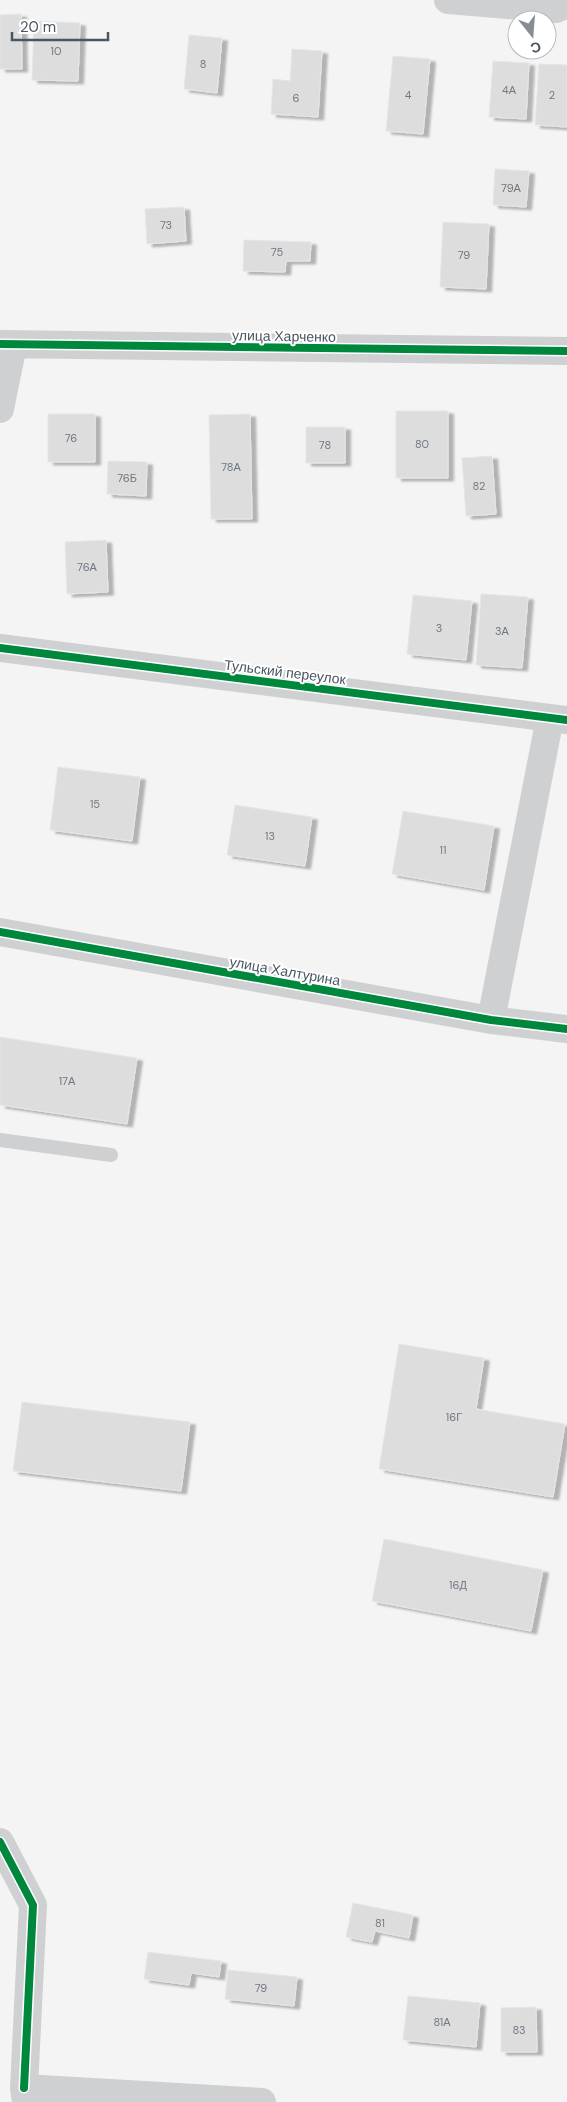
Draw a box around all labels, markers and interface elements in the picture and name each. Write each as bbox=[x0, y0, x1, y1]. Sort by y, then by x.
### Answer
scale bar bbox=[12, 10, 109, 42]
north arrow bbox=[507, 10, 557, 60]
text: 20 m bbox=[20, 17, 56, 37]
text: С bbox=[528, 37, 543, 58]
house number: 10 bbox=[51, 44, 61, 58]
house number: 8 bbox=[200, 57, 206, 71]
house number: 4А bbox=[502, 83, 517, 97]
house number: 4 bbox=[405, 88, 412, 102]
house number: 2 bbox=[549, 88, 555, 102]
house number: 6 bbox=[293, 91, 300, 105]
house number: 79А bbox=[501, 181, 522, 195]
house number: 73 bbox=[160, 218, 172, 232]
house number: 75 bbox=[271, 245, 283, 259]
house number: 79 bbox=[458, 248, 470, 262]
street label: улица Харченко bbox=[232, 326, 336, 346]
house number: 76 bbox=[65, 431, 77, 445]
house number: 80 bbox=[415, 437, 429, 451]
house number: 78 bbox=[319, 438, 331, 452]
house number: 78А bbox=[221, 460, 242, 474]
house number: 76Б bbox=[117, 471, 137, 485]
house number: 82 bbox=[473, 479, 485, 493]
house number: 76А bbox=[77, 560, 98, 574]
house number: 3 bbox=[436, 621, 442, 635]
house number: 3А bbox=[495, 624, 510, 638]
street label: Тульский переулок bbox=[223, 656, 348, 688]
house number: 15 bbox=[90, 797, 100, 811]
house number: 13 bbox=[265, 829, 275, 843]
house number: 11 bbox=[440, 843, 446, 857]
street label: улица Халтурина bbox=[228, 952, 342, 990]
house number: 17А bbox=[59, 1074, 76, 1088]
house number: 16Г bbox=[446, 1410, 462, 1424]
house number: 16Д bbox=[449, 1578, 467, 1592]
house number: 81 bbox=[375, 1916, 385, 1930]
house number: 79 bbox=[255, 1981, 267, 1995]
house number: 81А bbox=[433, 2015, 451, 2029]
house number: 83 bbox=[512, 2023, 526, 2037]

